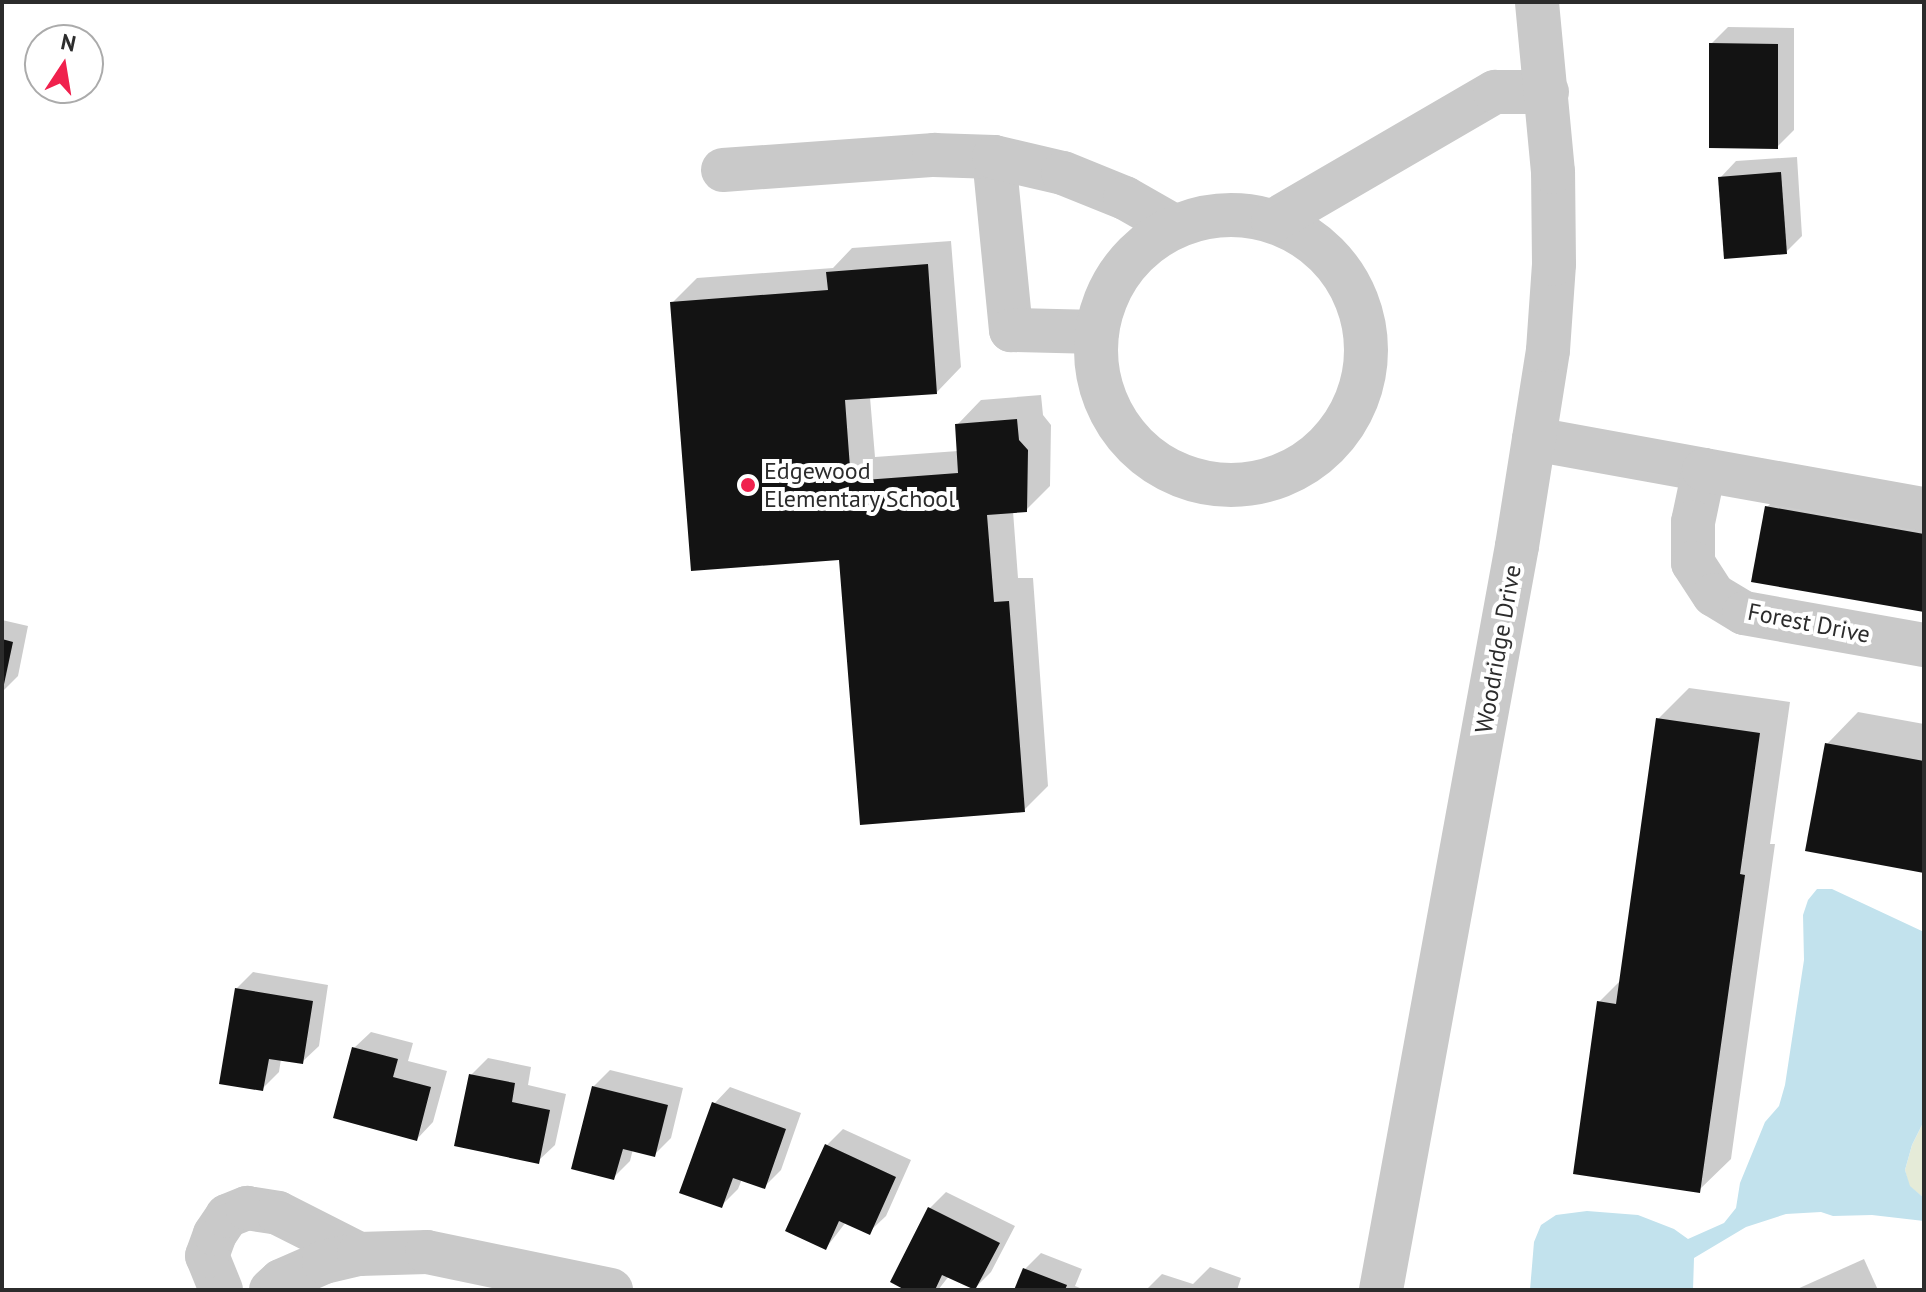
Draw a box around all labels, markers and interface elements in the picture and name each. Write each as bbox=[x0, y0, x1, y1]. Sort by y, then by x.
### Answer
north arrow bbox=[24, 24, 104, 104]
text: N bbox=[59, 27, 79, 58]
place label: Edgewood Elementary School bbox=[764, 457, 956, 513]
marker: Edgewood Elementary School bbox=[739, 476, 757, 494]
street label: Woodridge Drive bbox=[1469, 563, 1527, 735]
street label: Forest Drive bbox=[1745, 597, 1873, 649]

